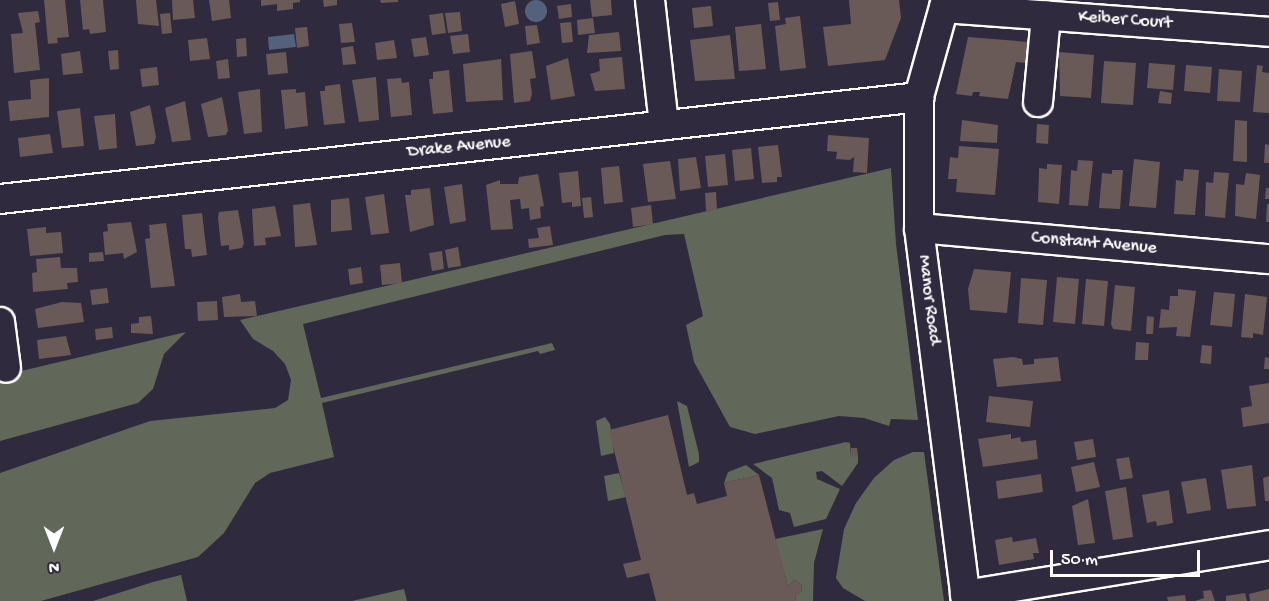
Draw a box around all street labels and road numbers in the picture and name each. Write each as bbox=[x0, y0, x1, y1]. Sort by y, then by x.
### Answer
street label: Keiber Court bbox=[1077, 7, 1173, 35]
street label: Drake Avenue bbox=[406, 132, 512, 164]
street label: Constant Avenue bbox=[1030, 228, 1158, 260]
street label: Manor Road bbox=[912, 254, 944, 346]

